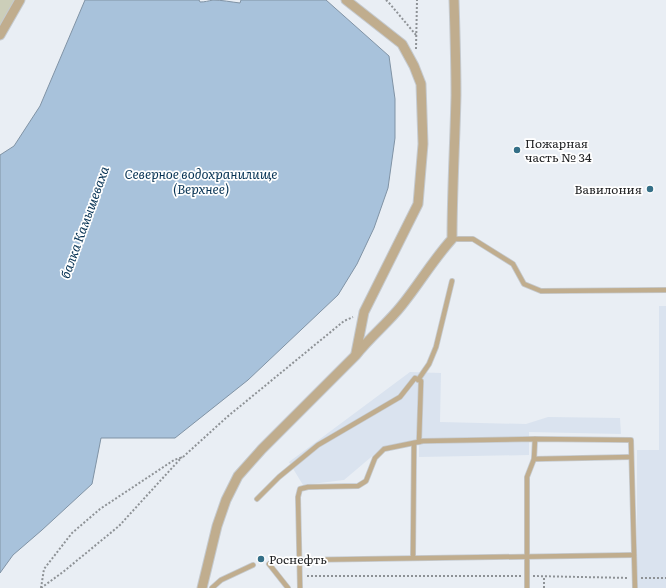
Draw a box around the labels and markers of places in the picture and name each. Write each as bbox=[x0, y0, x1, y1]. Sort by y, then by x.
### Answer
place label: Пожарная часть № 34 bbox=[525, 134, 592, 166]
marker: Пожарная часть № 34 bbox=[512, 145, 522, 155]
place label: Вавилония bbox=[575, 180, 642, 198]
marker: Вавилония bbox=[645, 184, 655, 194]
place label: Роснефть bbox=[269, 550, 327, 568]
marker: Роснефть bbox=[256, 554, 266, 564]

